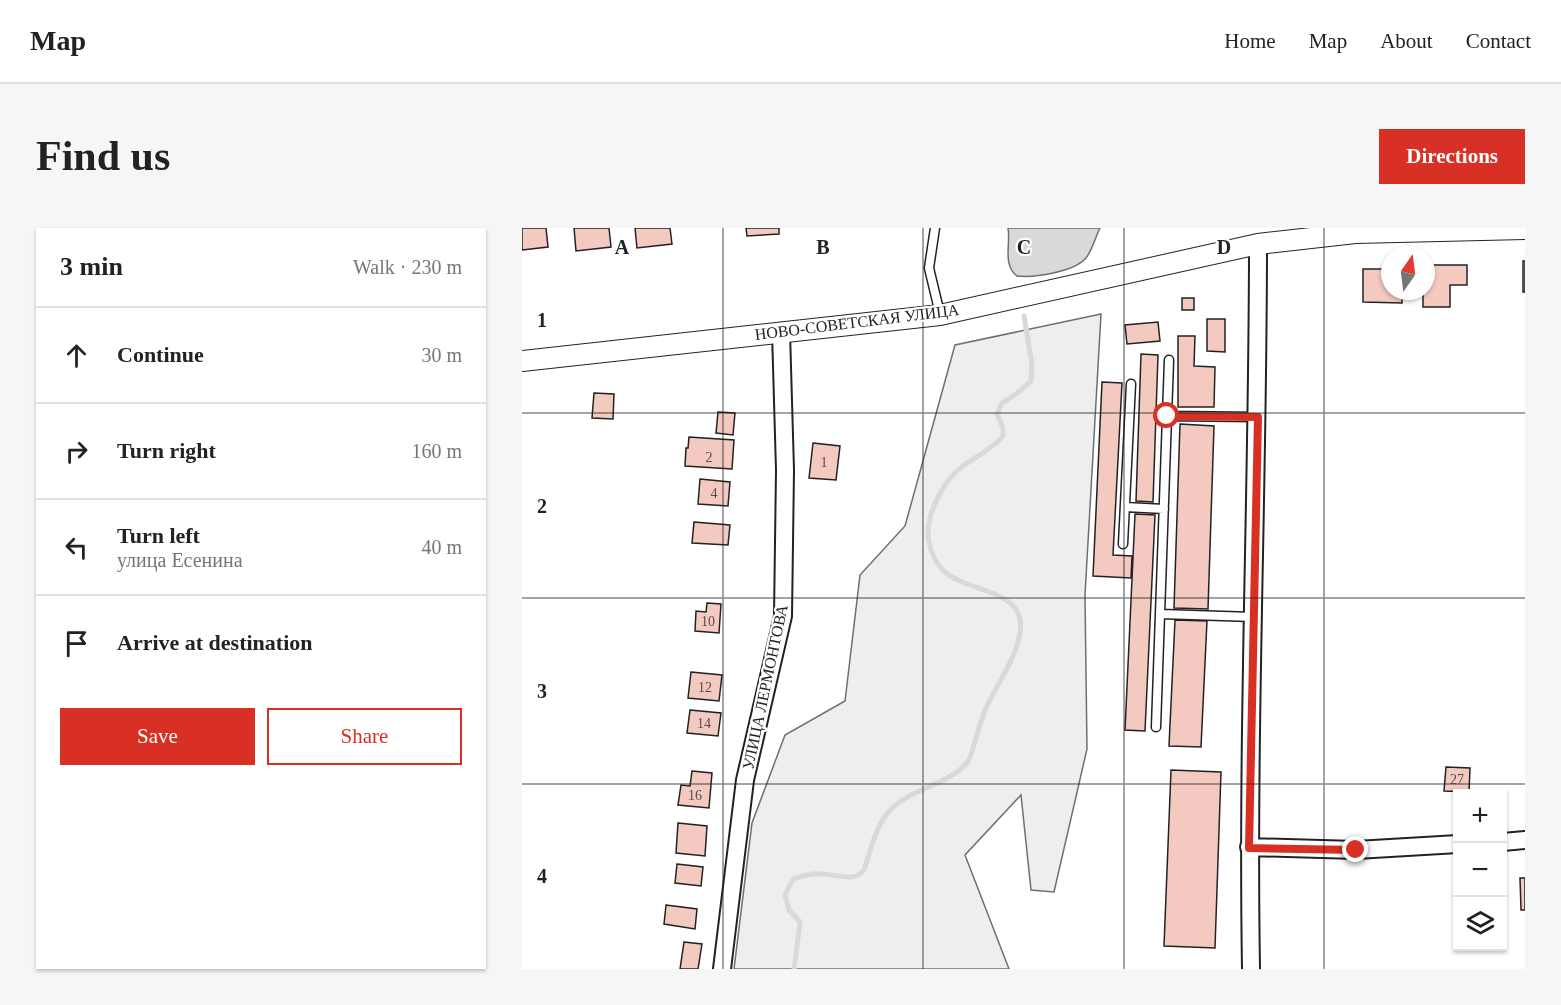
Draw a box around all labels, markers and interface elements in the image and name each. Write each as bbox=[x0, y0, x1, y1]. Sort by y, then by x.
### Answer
text: Map bbox=[30, 25, 86, 56]
text: Home bbox=[1224, 29, 1276, 53]
text: Map bbox=[1309, 29, 1347, 53]
text: About bbox=[1380, 29, 1433, 53]
text: Contact bbox=[1466, 29, 1531, 53]
button: Directions bbox=[1379, 129, 1525, 184]
text: Find us bbox=[36, 133, 170, 179]
text: A bbox=[615, 236, 630, 258]
text: B bbox=[816, 236, 830, 258]
text: C bbox=[1017, 236, 1031, 258]
text: D bbox=[1217, 236, 1231, 258]
north arrow bbox=[1381, 246, 1435, 300]
text: 3 min bbox=[60, 252, 123, 281]
text: Walk · 230 m bbox=[353, 256, 462, 278]
street label: НОВО-СОВЕТСКАЯ УЛИЦА bbox=[754, 301, 961, 344]
text: 1 bbox=[537, 309, 547, 331]
icon: ahead bbox=[60, 339, 93, 372]
text: Continue bbox=[117, 342, 204, 367]
text: 30 m bbox=[421, 344, 462, 366]
route start bbox=[1153, 402, 1179, 428]
icon: right bbox=[60, 435, 93, 468]
text: Turn right bbox=[117, 438, 216, 463]
text: 160 m bbox=[411, 440, 462, 462]
house number: 2 bbox=[706, 450, 713, 465]
house number: 1 bbox=[821, 455, 828, 470]
house number: 4 bbox=[711, 486, 718, 501]
text: 2 bbox=[537, 495, 547, 517]
text: Turn left bbox=[117, 523, 200, 548]
icon: left bbox=[60, 531, 93, 564]
text: 40 m bbox=[421, 536, 462, 558]
text: улица Есенина bbox=[117, 549, 243, 571]
street label: УЛИЦА ЛЕРМОНТОВА bbox=[739, 603, 792, 771]
house number: 10 bbox=[701, 614, 715, 629]
icon: arrive bbox=[60, 627, 93, 660]
text: Arrive at destination bbox=[117, 630, 313, 655]
text: 3 bbox=[537, 680, 547, 702]
house number: 12 bbox=[698, 680, 712, 695]
button: Save bbox=[60, 708, 255, 765]
button: Share bbox=[267, 708, 462, 765]
house number: 14 bbox=[697, 716, 711, 731]
house number: 27 bbox=[1450, 772, 1464, 787]
house number: 16 bbox=[688, 788, 702, 803]
map controls bbox=[1453, 789, 1507, 951]
button: + bbox=[1453, 789, 1507, 843]
route end bbox=[1342, 836, 1368, 862]
button: − bbox=[1453, 843, 1507, 897]
text: 4 bbox=[537, 865, 547, 887]
button: layers bbox=[1453, 897, 1507, 951]

